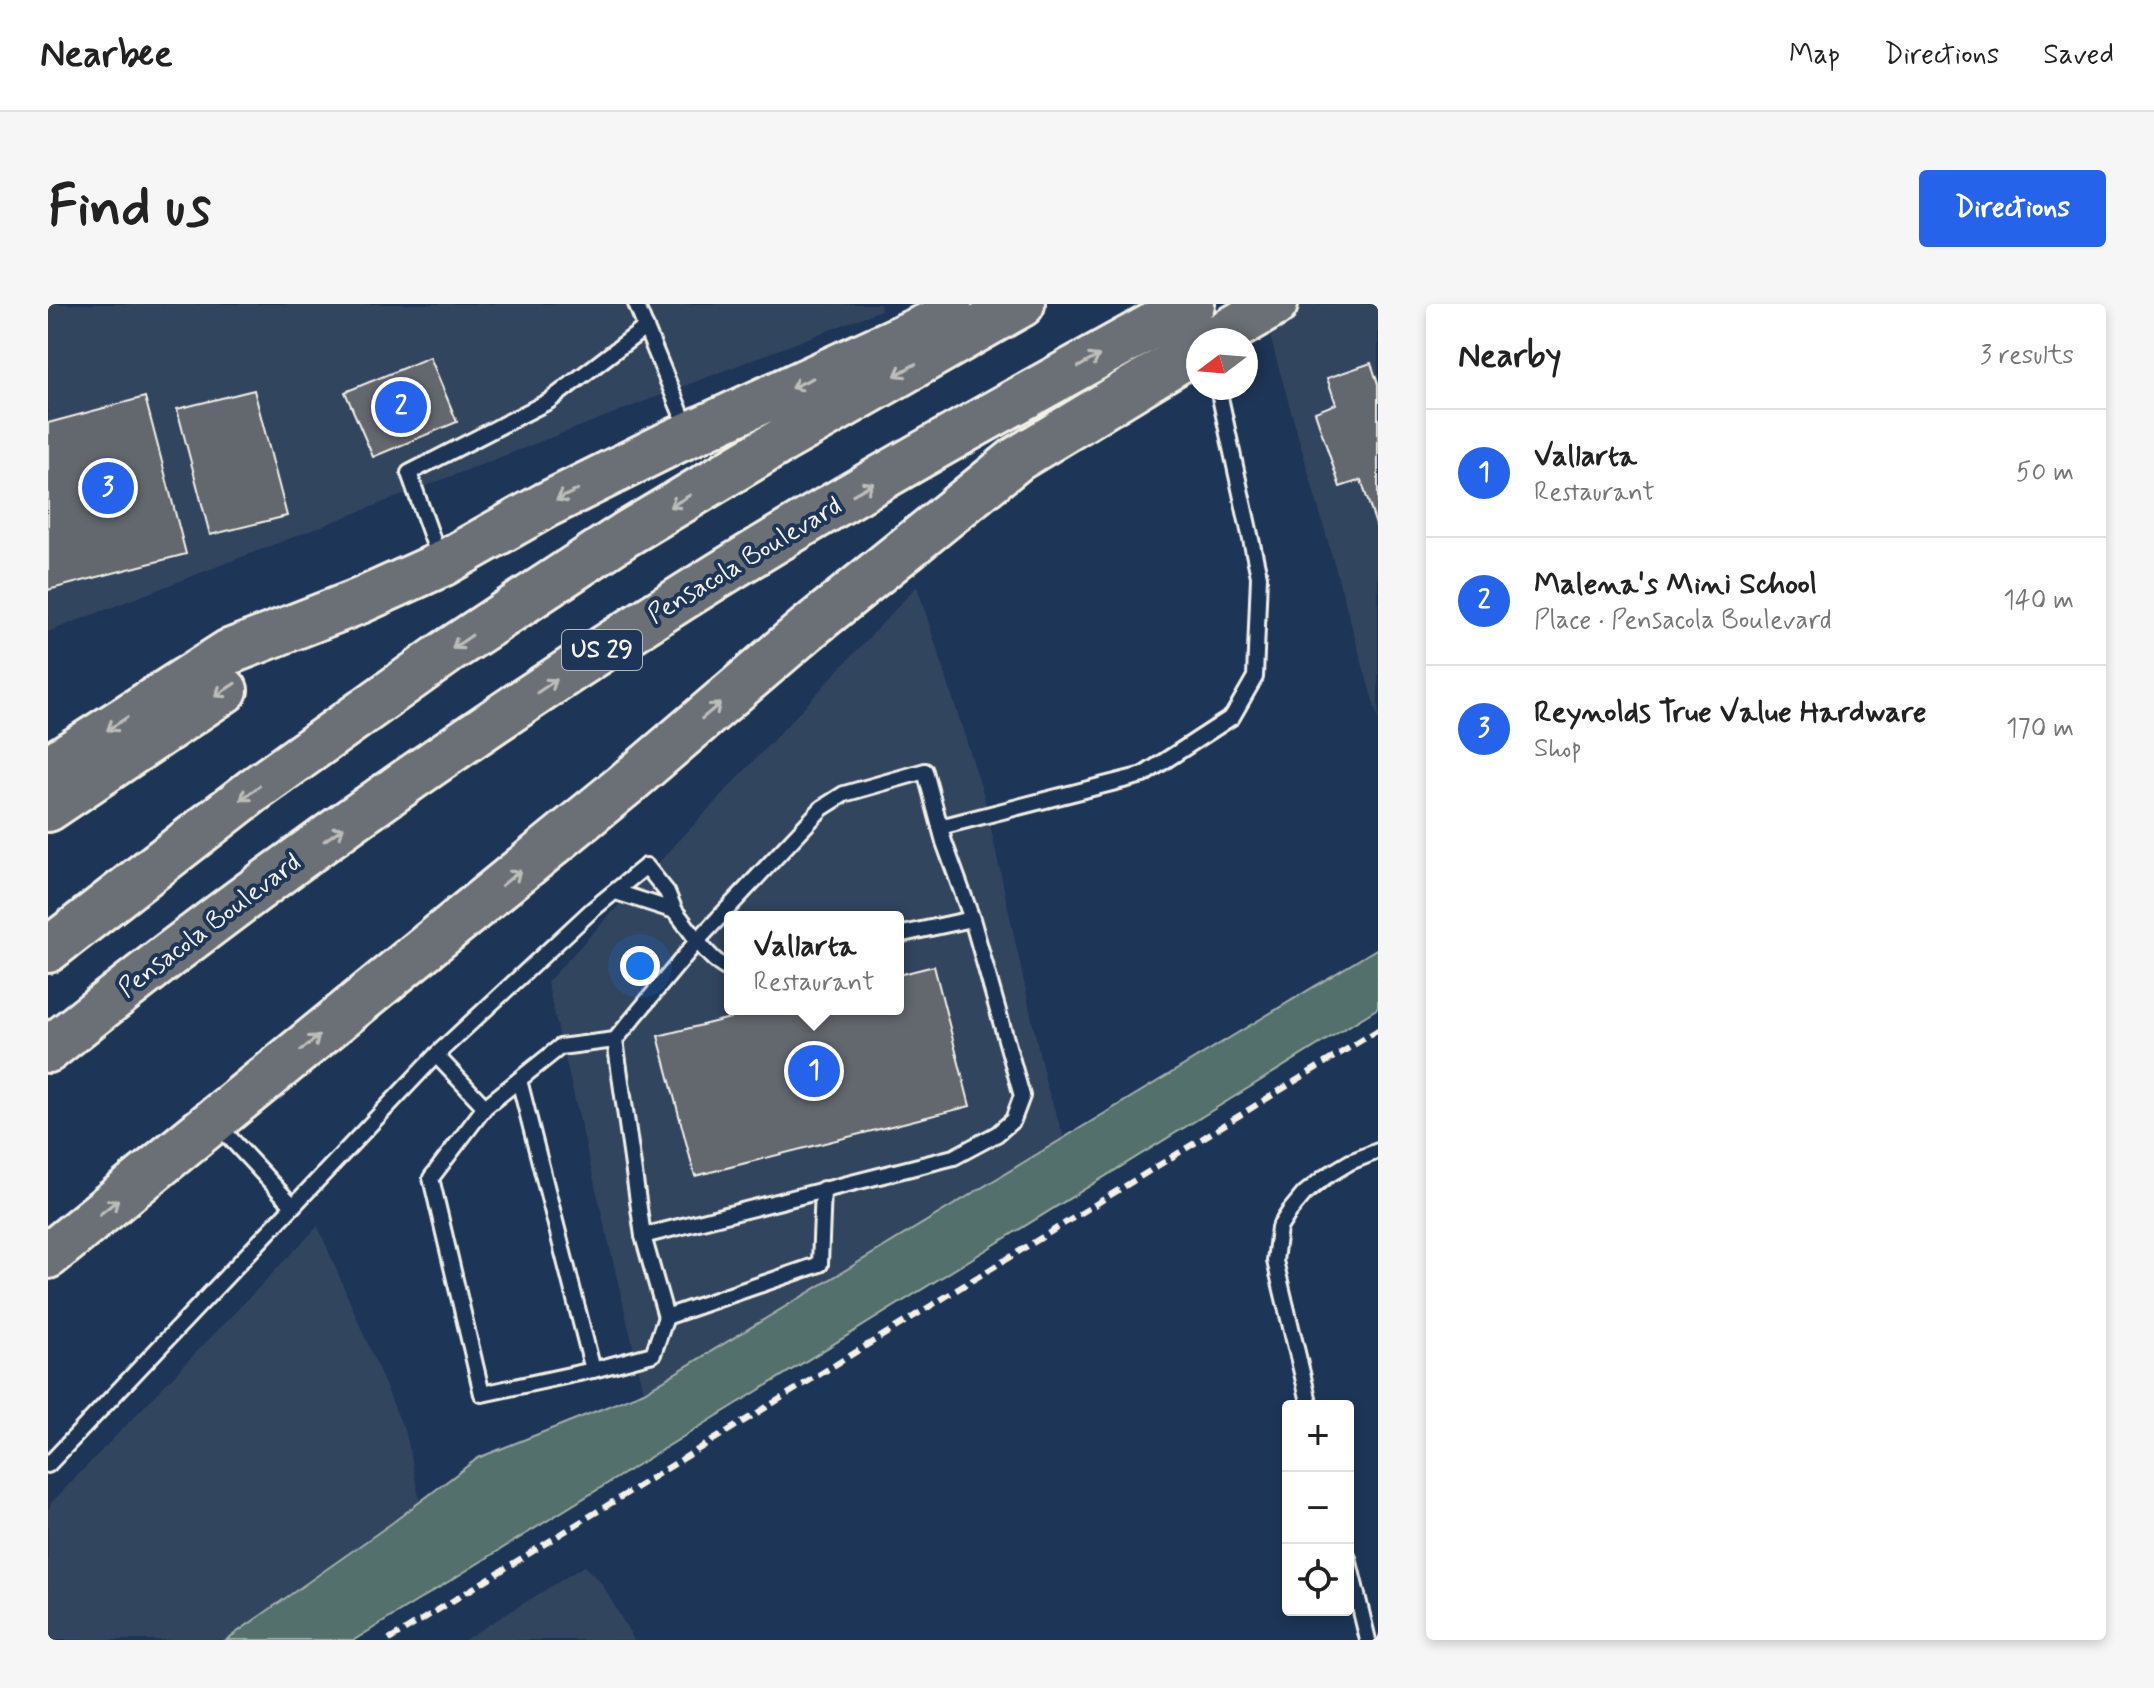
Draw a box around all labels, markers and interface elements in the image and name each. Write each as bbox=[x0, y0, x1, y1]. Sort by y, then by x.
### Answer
text: Nearbee bbox=[40, 31, 173, 80]
text: Map bbox=[1789, 37, 1840, 74]
text: Directions bbox=[1884, 37, 1999, 74]
text: Saved bbox=[2043, 37, 2114, 74]
button: Directions bbox=[1919, 170, 2106, 247]
text: Find us bbox=[48, 172, 211, 245]
north arrow bbox=[1186, 328, 1258, 400]
text: Nearby bbox=[1458, 334, 1562, 379]
text: 3 results bbox=[1980, 339, 2074, 373]
one-way arrow bbox=[1077, 353, 1100, 369]
one-way arrow bbox=[894, 362, 917, 378]
one-way arrow bbox=[790, 376, 814, 391]
pin: 2 bbox=[375, 377, 427, 437]
text: Vallarta bbox=[1534, 437, 1637, 476]
text: 1 bbox=[1478, 456, 1490, 490]
text: 50 m bbox=[2016, 456, 2074, 490]
pin: 3 bbox=[82, 458, 134, 518]
text: Restaurant bbox=[1534, 476, 1655, 510]
one-way arrow bbox=[850, 481, 874, 496]
one-way arrow bbox=[556, 488, 580, 503]
street label: Pensacola Boulevard bbox=[642, 490, 848, 632]
one-way arrow bbox=[669, 493, 692, 509]
text: Malena's Mini School bbox=[1534, 565, 1817, 604]
text: 2 bbox=[1478, 584, 1490, 618]
text: 140 m bbox=[2003, 584, 2074, 618]
text: Place · Pensacola Boulevard bbox=[1534, 604, 1832, 638]
road number: US 29 bbox=[562, 630, 642, 670]
one-way arrow bbox=[451, 634, 474, 650]
one-way arrow bbox=[536, 678, 558, 695]
one-way arrow bbox=[214, 682, 237, 698]
text: Reynolds True Value Hardware bbox=[1534, 693, 1927, 732]
one-way arrow bbox=[700, 702, 720, 720]
text: 3 bbox=[1478, 712, 1490, 746]
text: 170 m bbox=[2006, 712, 2074, 746]
one-way arrow bbox=[106, 716, 129, 732]
text: Shop bbox=[1534, 732, 1582, 766]
one-way arrow bbox=[240, 785, 262, 802]
one-way arrow bbox=[322, 826, 344, 843]
street label: Pensacola Boulevard bbox=[112, 846, 308, 1006]
one-way arrow bbox=[500, 869, 521, 887]
popup bbox=[724, 911, 904, 1015]
text: Vallarta bbox=[754, 927, 856, 966]
your location bbox=[620, 946, 660, 986]
text: Restaurant bbox=[754, 966, 874, 1000]
one-way arrow bbox=[300, 1034, 320, 1052]
pin: 1 bbox=[788, 1041, 840, 1101]
one-way arrow bbox=[98, 1198, 118, 1216]
map controls bbox=[1282, 1400, 1354, 1616]
button: + bbox=[1282, 1400, 1354, 1472]
button: − bbox=[1282, 1472, 1354, 1544]
button: locate bbox=[1282, 1544, 1354, 1616]

